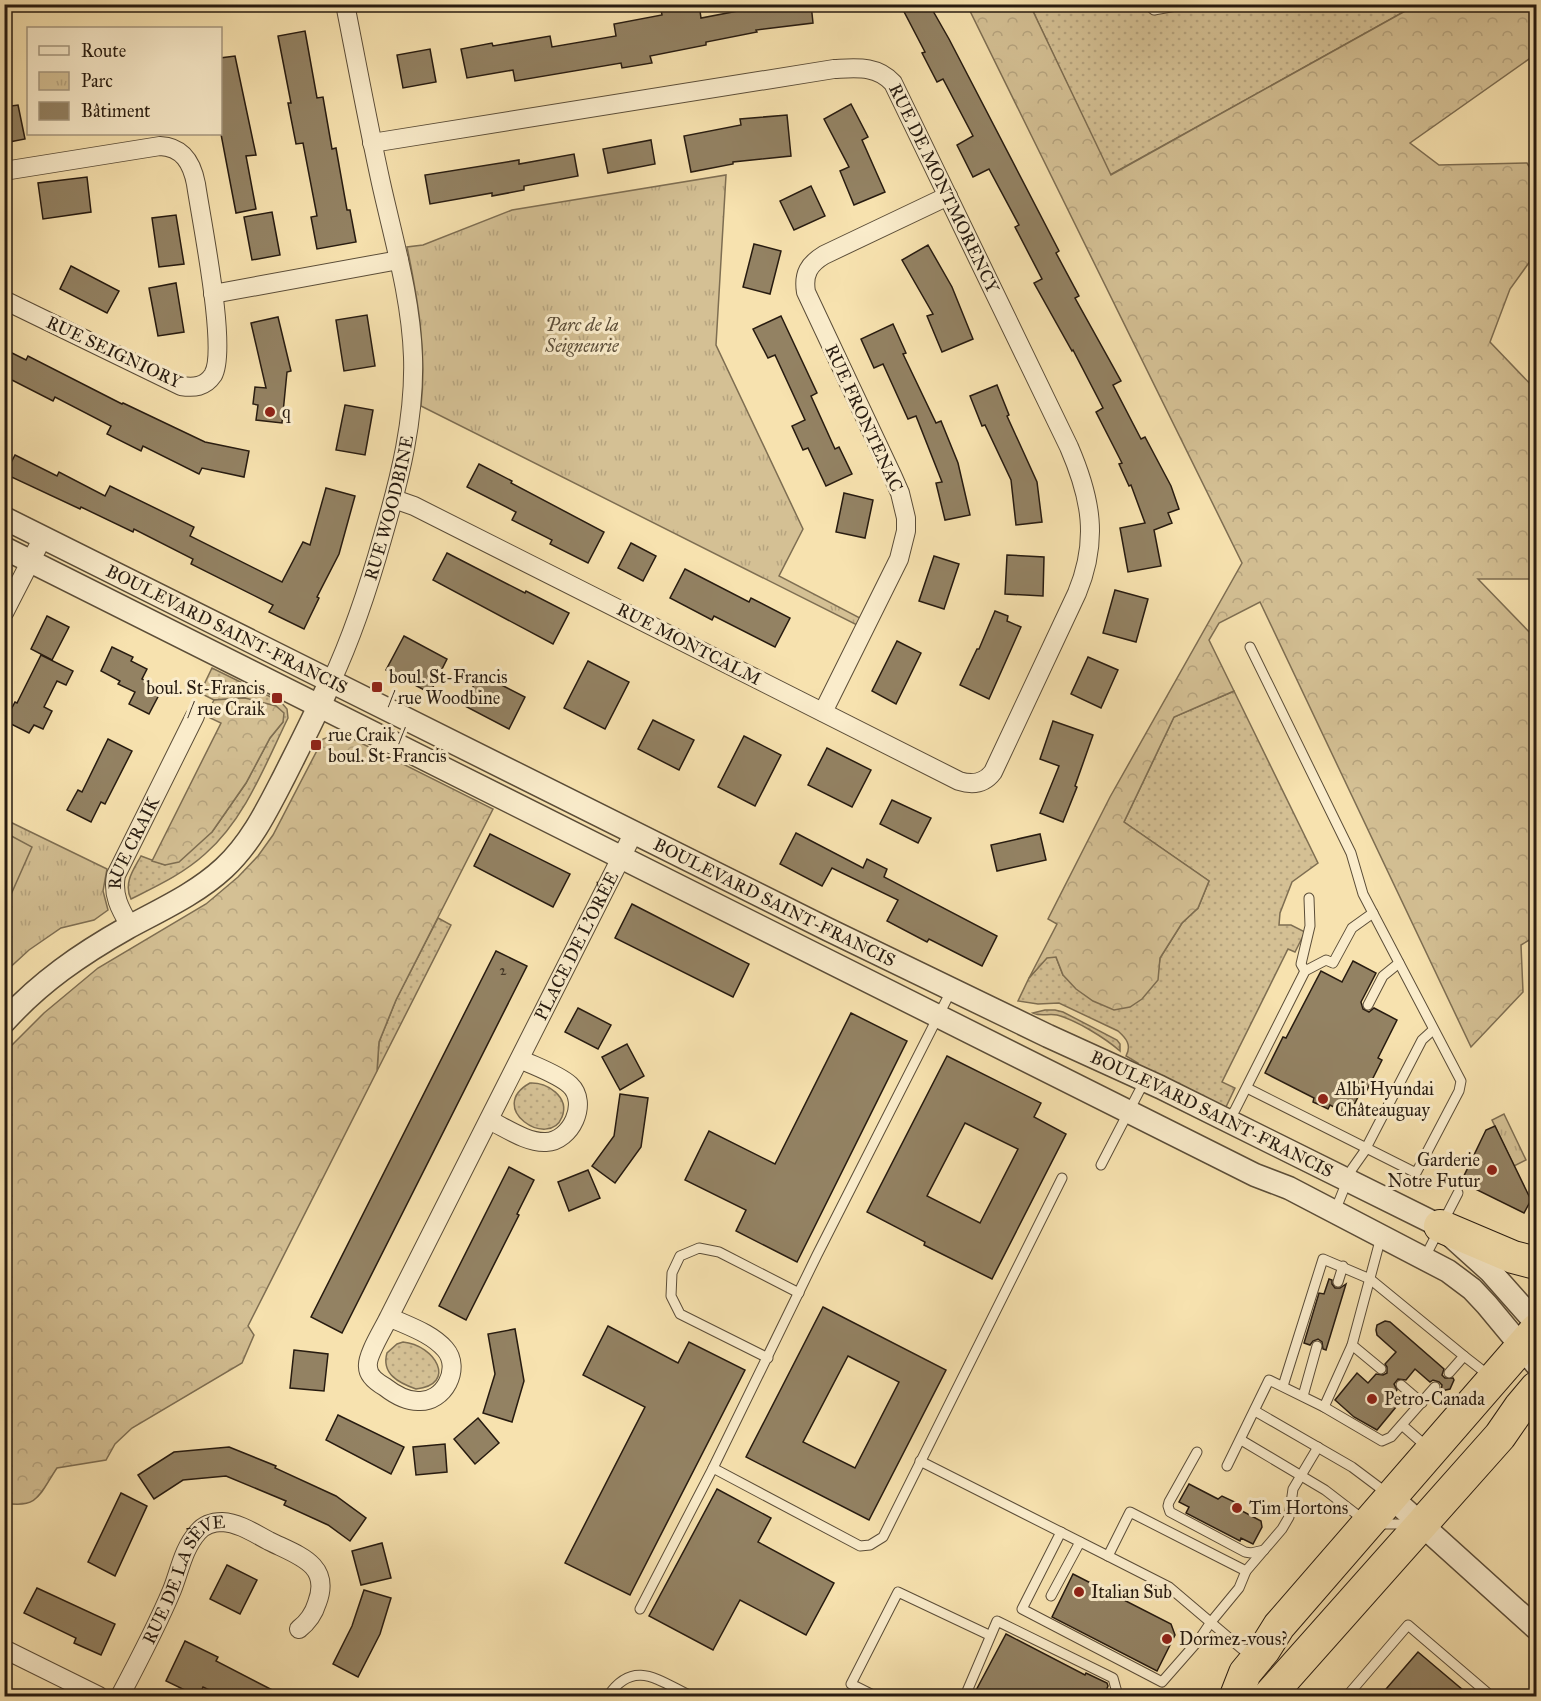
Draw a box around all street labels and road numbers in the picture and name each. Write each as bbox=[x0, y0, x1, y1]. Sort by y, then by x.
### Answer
street label: RUE DE MONTMORENCY bbox=[884, 80, 1004, 297]
street label: RUE SEIGNIORY bbox=[43, 311, 186, 393]
street label: RUE FRONTENAC bbox=[820, 341, 908, 495]
street label: RUE WOODBINE bbox=[360, 434, 418, 583]
street label: BOULEVARD SAINT-FRANCIS bbox=[102, 560, 351, 699]
street label: RUE MONTCALM bbox=[613, 598, 765, 690]
street label: RUE CRAIK bbox=[104, 792, 165, 890]
street label: BOULEVARD SAINT-FRANCIS bbox=[650, 833, 899, 971]
street label: PLACE DE L'ORÉE bbox=[530, 868, 623, 1024]
street label: BOULEVARD SAINT-FRANCIS bbox=[1087, 1046, 1337, 1182]
street label: RUE DE LA SÈVE bbox=[138, 1511, 226, 1648]

